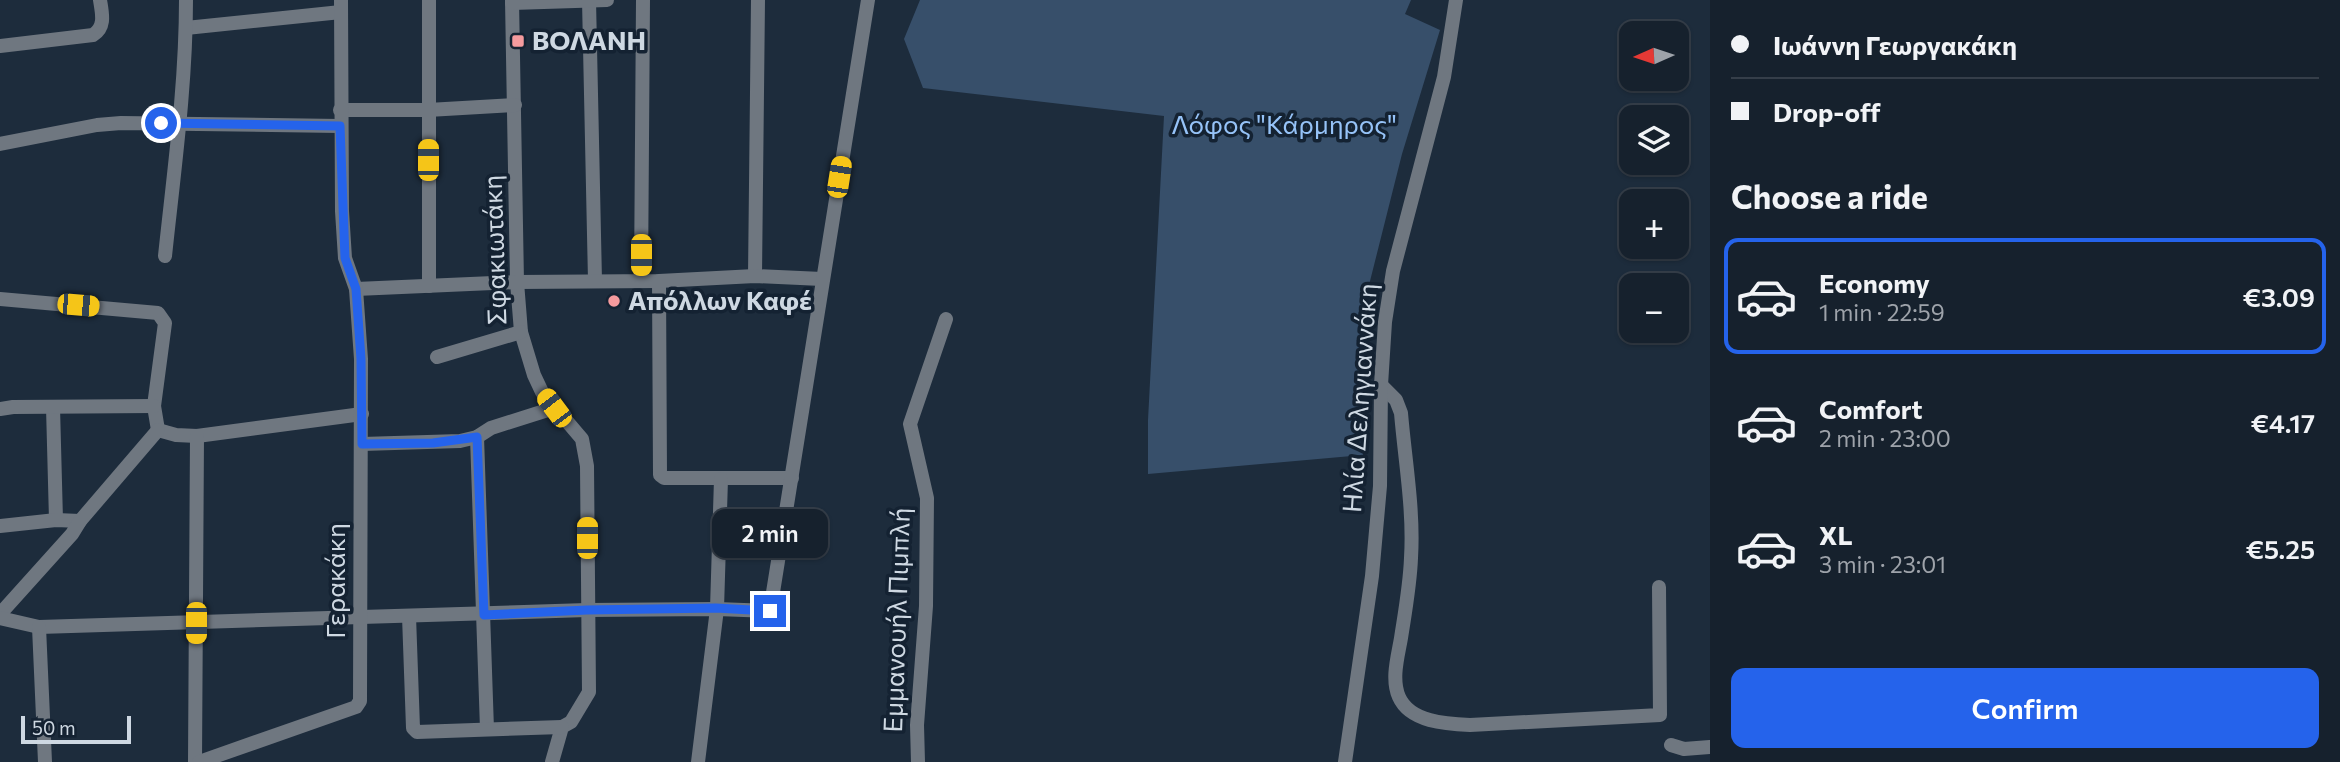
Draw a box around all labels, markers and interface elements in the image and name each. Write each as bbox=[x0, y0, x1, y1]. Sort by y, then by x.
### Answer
north arrow bbox=[1619, 21, 1689, 91]
map controls bbox=[1619, 21, 1689, 343]
place label: ΒΟΛΑΝΗ bbox=[532, 24, 646, 55]
text: Ιωάννη Γεωργακάκη bbox=[1773, 29, 2017, 60]
marker: ΒΟΛΑΝΗ bbox=[510, 33, 526, 49]
text: Drop-off bbox=[1773, 96, 1880, 127]
button: layers bbox=[1619, 105, 1689, 175]
route start bbox=[145, 107, 177, 139]
park label: Λόφος "Κάρμηρος" bbox=[1171, 108, 1397, 139]
car bbox=[418, 139, 439, 181]
car bbox=[826, 155, 853, 199]
street label: Σφακιωτάκη bbox=[475, 174, 512, 326]
text: Choose a ride bbox=[1731, 176, 1928, 216]
button: + bbox=[1619, 189, 1689, 259]
car bbox=[631, 234, 652, 276]
icon: car bbox=[1735, 265, 1798, 328]
text: Economy bbox=[1819, 267, 1930, 298]
button: − bbox=[1619, 273, 1689, 343]
text: €3.09 bbox=[2243, 281, 2315, 312]
street label: Ηλία Δεληγιαννάκη bbox=[1335, 282, 1382, 514]
place label: Απόλλων Καφέ bbox=[628, 284, 812, 315]
car bbox=[57, 293, 100, 317]
marker: Απόλλων Καφέ bbox=[606, 293, 622, 309]
text: 1 min · 22:59 bbox=[1819, 298, 1945, 326]
car bbox=[533, 385, 576, 431]
icon: car bbox=[1735, 391, 1798, 454]
text: Comfort bbox=[1819, 393, 1922, 424]
text: €4.17 bbox=[2251, 407, 2315, 438]
text: 2 min · 23:00 bbox=[1819, 424, 1951, 452]
street label: Εµµανουήλ Πιµπλή bbox=[876, 507, 915, 733]
callout: 2 min bbox=[712, 510, 828, 558]
car bbox=[577, 517, 598, 559]
icon: car bbox=[1735, 517, 1798, 580]
text: 2 min bbox=[742, 519, 798, 547]
text: XL bbox=[1819, 519, 1853, 550]
street label: Γερακάκη bbox=[319, 523, 350, 639]
text: €5.25 bbox=[2246, 533, 2315, 564]
text: 3 min · 23:01 bbox=[1819, 550, 1946, 578]
route end bbox=[754, 595, 786, 627]
car bbox=[186, 602, 207, 644]
button: Confirm bbox=[1731, 668, 2319, 748]
scale bar bbox=[21, 713, 131, 745]
text: 50 m bbox=[32, 716, 76, 739]

